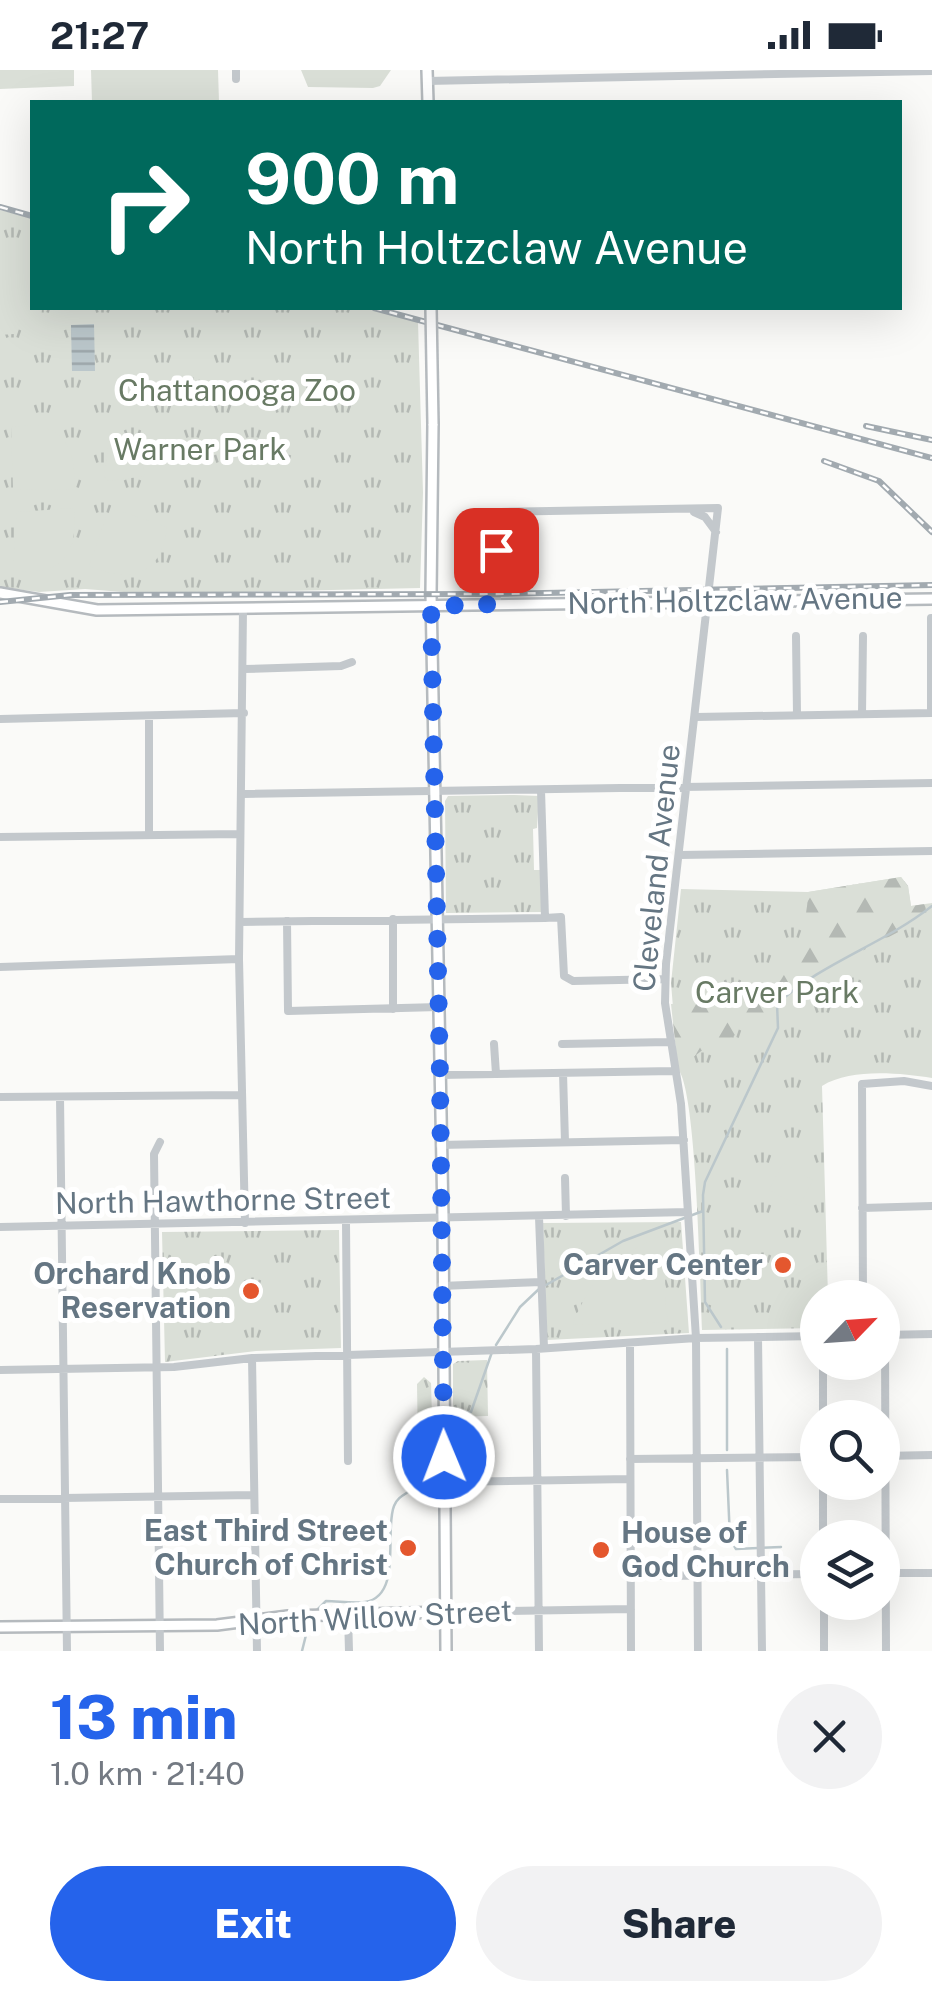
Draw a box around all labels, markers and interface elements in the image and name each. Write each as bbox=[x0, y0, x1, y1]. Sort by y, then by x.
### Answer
text: 21:27 bbox=[50, 13, 149, 58]
text: 900 m bbox=[245, 137, 459, 220]
icon: right bbox=[80, 140, 210, 270]
text: North Holtzclaw Avenue bbox=[245, 221, 748, 274]
park label: Chattanooga Zoo bbox=[118, 372, 356, 408]
park label: Warner Park bbox=[114, 431, 286, 467]
pin bbox=[454, 508, 539, 593]
icon: arrive bbox=[469, 523, 524, 578]
street label: North Holtzclaw Avenue bbox=[567, 579, 903, 621]
street label: Cleveland Avenue bbox=[625, 742, 687, 993]
park label: Carver Park bbox=[695, 974, 859, 1010]
street label: North Hawthorne Street bbox=[55, 1179, 391, 1221]
place label: Carver Center bbox=[563, 1246, 763, 1282]
marker: Carver Center bbox=[772, 1254, 794, 1276]
place label: Orchard Knob Reservation bbox=[33, 1255, 231, 1325]
marker: Orchard Knob Reservation bbox=[240, 1280, 262, 1302]
north arrow bbox=[800, 1280, 900, 1380]
map controls bbox=[800, 1280, 900, 1620]
button: search bbox=[800, 1400, 900, 1500]
position arrow bbox=[392, 1405, 496, 1509]
place label: East Third Street Church of Christ bbox=[144, 1512, 388, 1582]
place label: House of God Church bbox=[621, 1514, 790, 1584]
button: layers bbox=[800, 1520, 900, 1620]
marker: East Third Street Church of Christ bbox=[397, 1537, 419, 1559]
marker: House of God Church bbox=[590, 1539, 612, 1561]
street label: North Willow Street bbox=[237, 1592, 513, 1642]
text: 13 min bbox=[50, 1682, 237, 1753]
button: close bbox=[777, 1684, 882, 1789]
text: 1.0 km · 21:40 bbox=[50, 1755, 245, 1792]
button: Exit bbox=[50, 1866, 456, 1981]
button: Share bbox=[476, 1866, 882, 1981]

